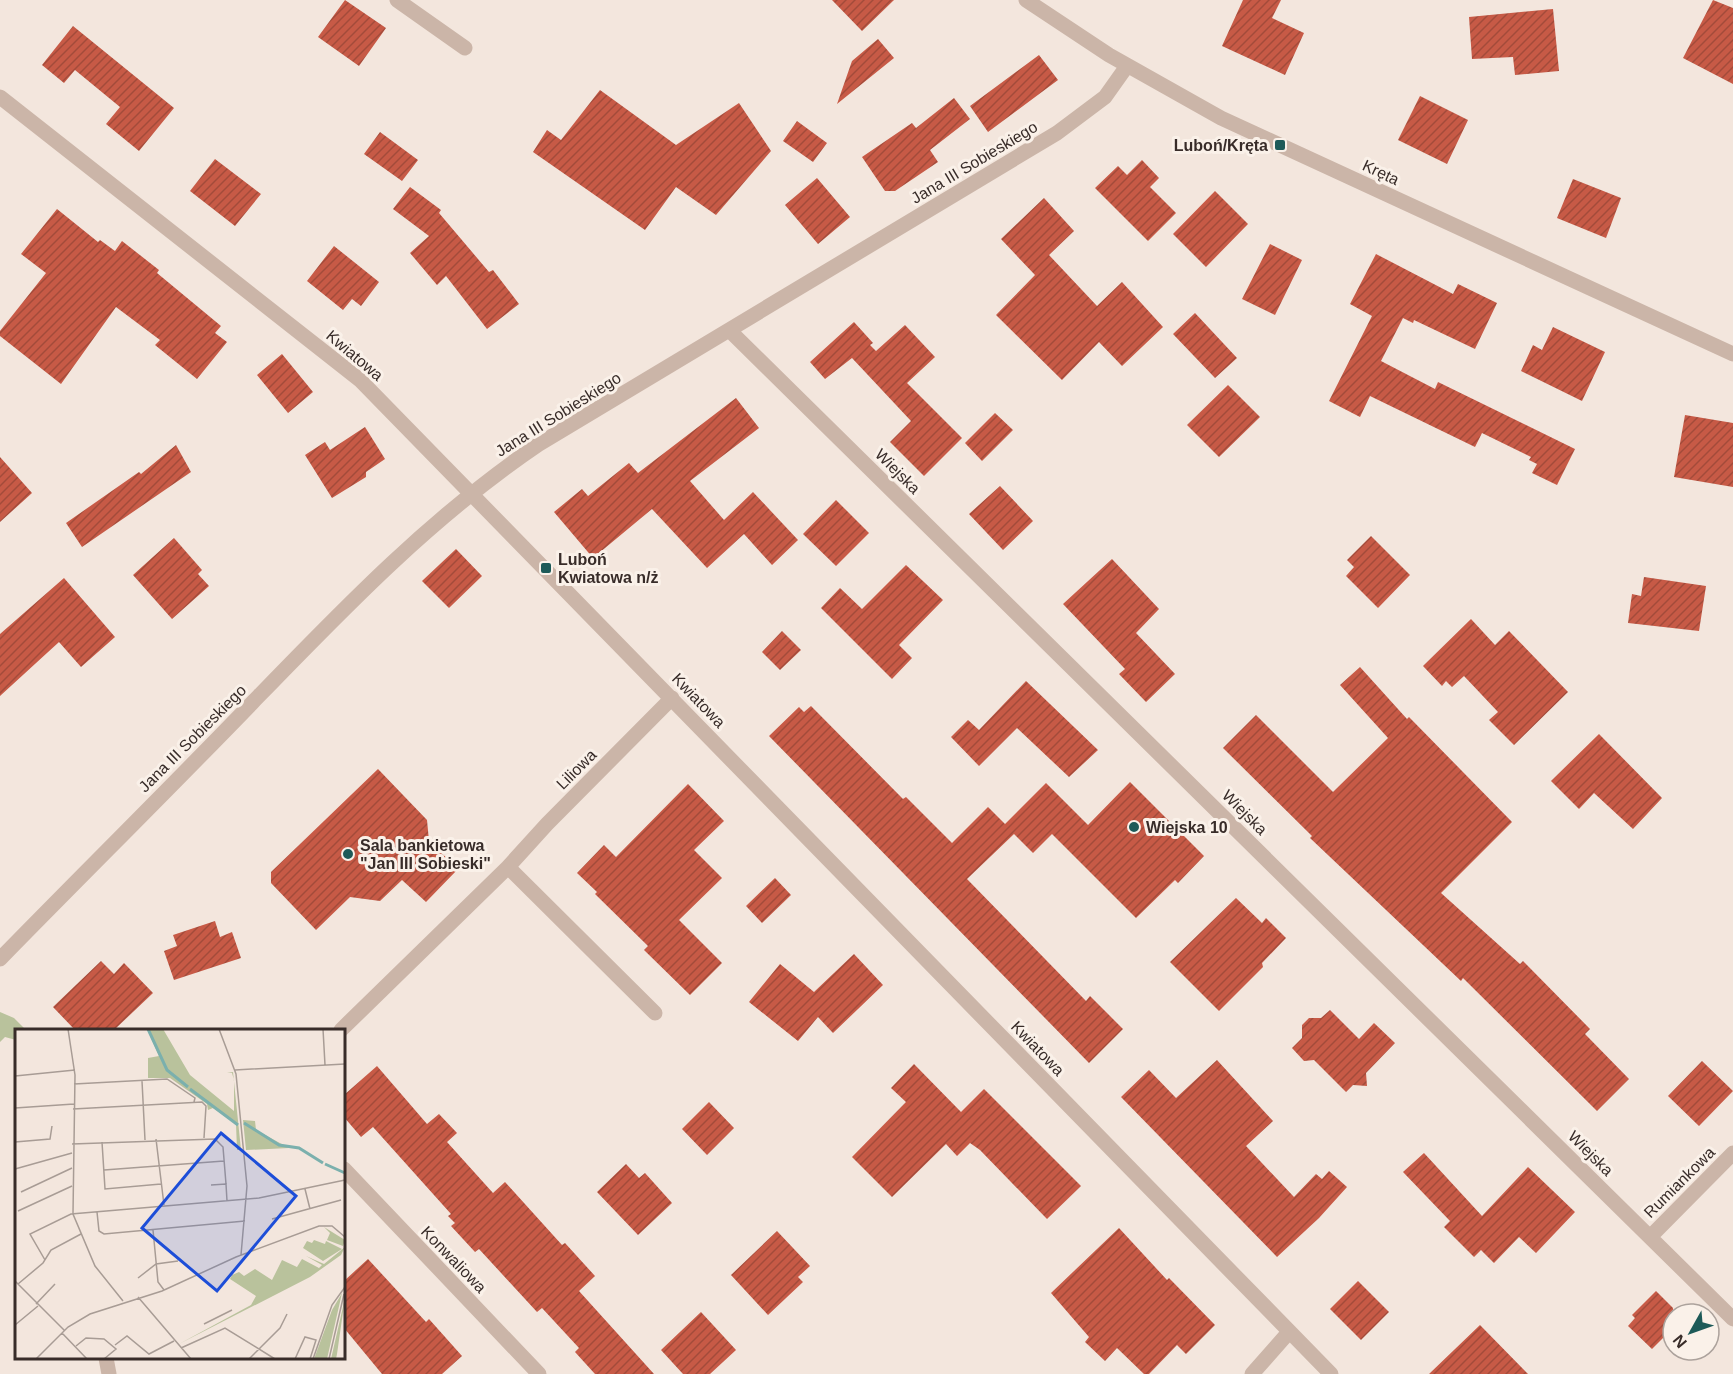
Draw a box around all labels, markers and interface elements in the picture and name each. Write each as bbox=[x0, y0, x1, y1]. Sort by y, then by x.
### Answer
street label: Jana III Sobieskiego bbox=[908, 118, 1040, 207]
place label: Luboń/Kręta bbox=[1174, 137, 1268, 154]
marker: Luboń/Kręta bbox=[1273, 138, 1287, 152]
street label: Kręta bbox=[1360, 157, 1402, 188]
street label: Kwiatowa bbox=[323, 327, 386, 384]
street label: Jana III Sobieskiego bbox=[493, 369, 624, 460]
street label: Wiejska bbox=[872, 446, 924, 497]
place label: Luboń Kwiatowa n/ż bbox=[558, 551, 658, 586]
marker: Luboń Kwiatowa n/ż bbox=[539, 561, 553, 575]
street label: Kwiatowa bbox=[669, 670, 729, 731]
street label: Jana III Sobieskiego bbox=[135, 681, 249, 795]
street label: Liliowa bbox=[553, 746, 600, 793]
street label: Wiejska bbox=[1219, 787, 1271, 838]
place label: Wiejska 10 bbox=[1146, 819, 1228, 836]
marker: Wiejska 10 bbox=[1127, 820, 1141, 834]
place label: Sala bankietowa "Jan III Sobieski" bbox=[360, 837, 491, 872]
marker: Sala bankietowa "Jan III Sobieski" bbox=[341, 847, 355, 861]
street label: Kwiatowa bbox=[1008, 1018, 1068, 1079]
inset map bbox=[15, 1029, 345, 1359]
street label: Wiejska bbox=[1565, 1128, 1617, 1179]
street label: Rumiankowa bbox=[1641, 1144, 1718, 1221]
street label: Konwaliowa bbox=[418, 1223, 489, 1296]
north arrow bbox=[1661, 1302, 1721, 1362]
text: N bbox=[1670, 1331, 1690, 1351]

